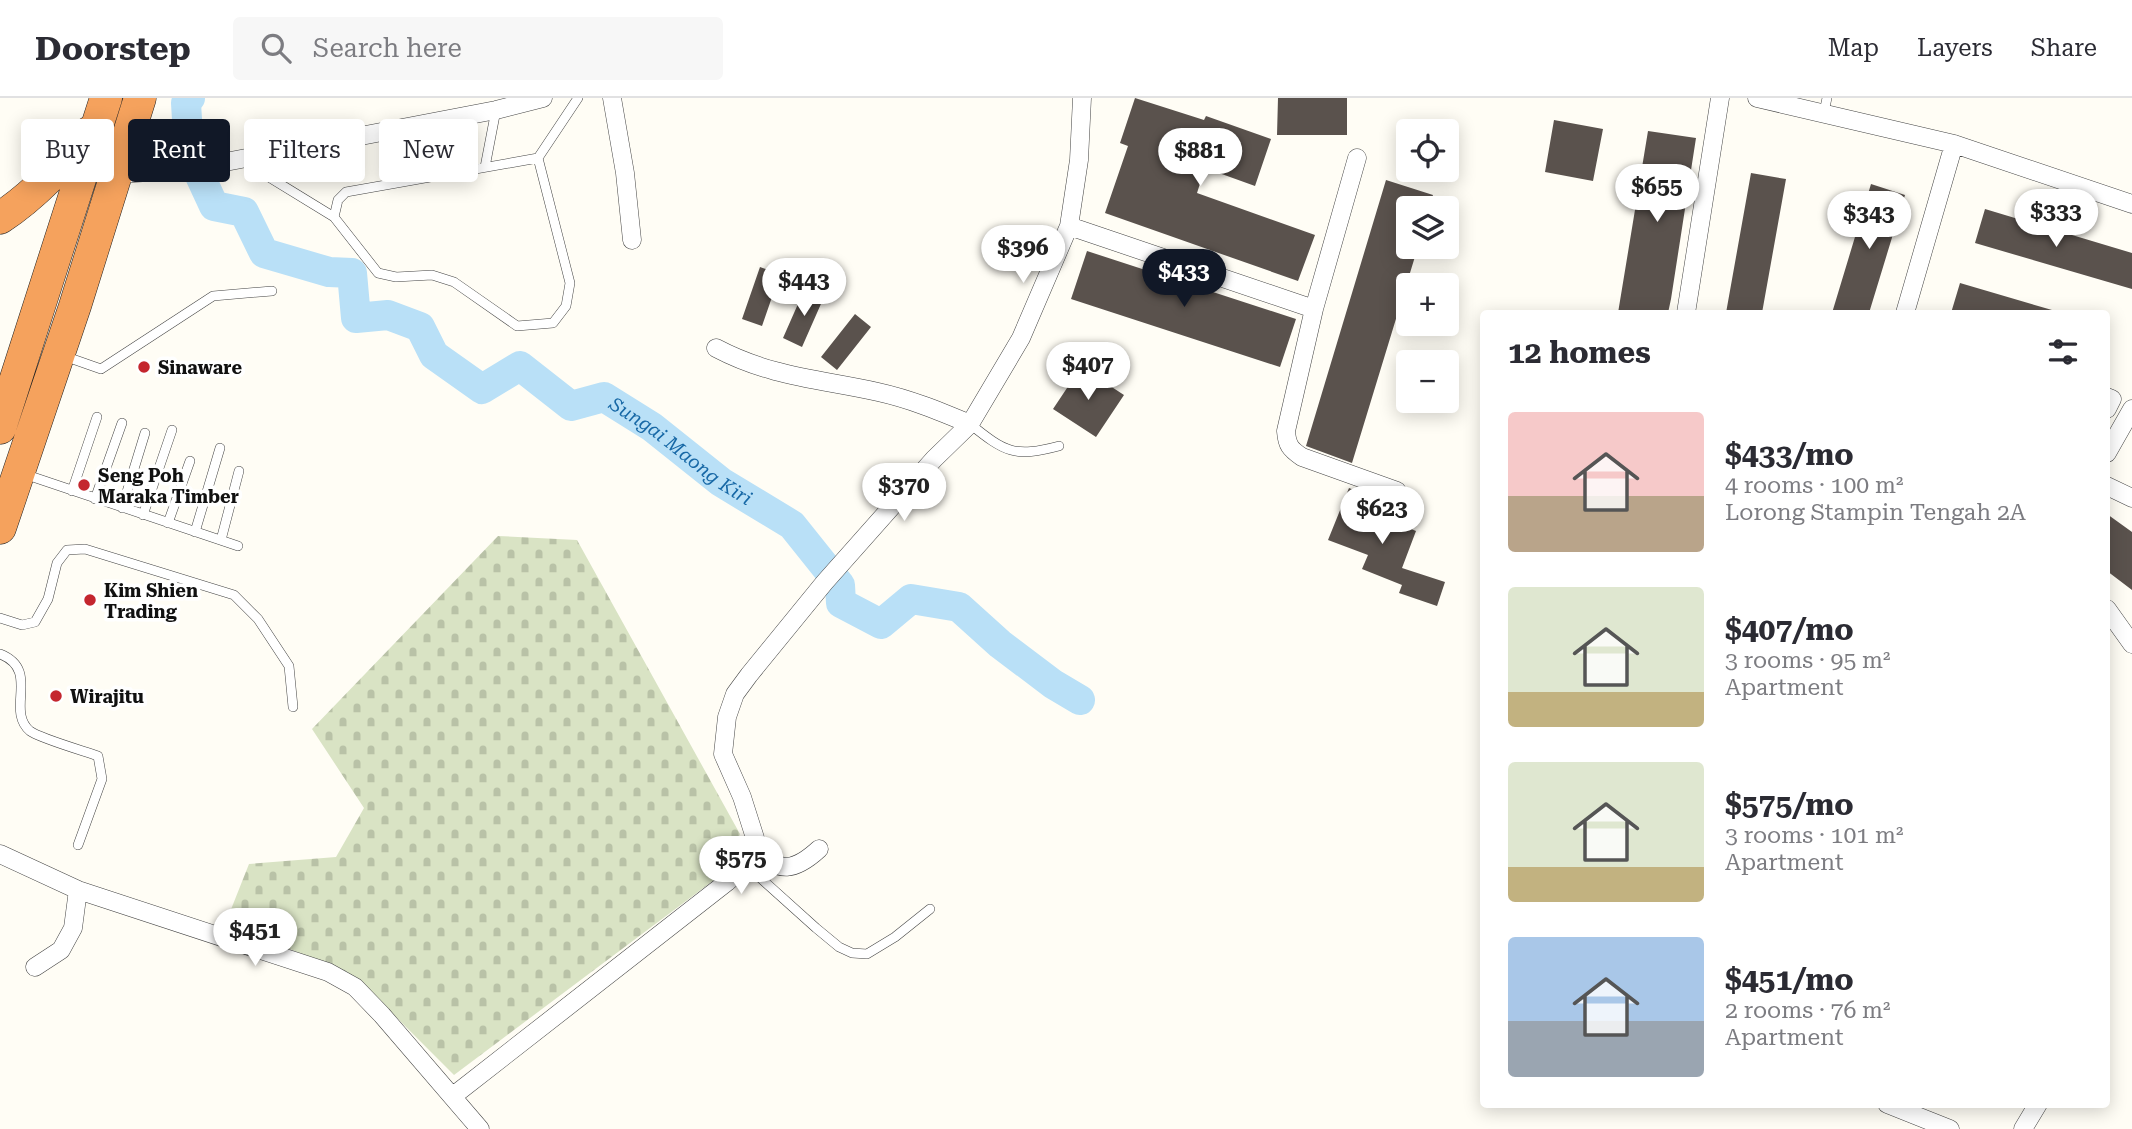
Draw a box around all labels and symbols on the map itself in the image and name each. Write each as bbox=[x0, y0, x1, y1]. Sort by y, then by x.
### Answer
pin: $881 bbox=[1159, 129, 1241, 188]
pin: $655 bbox=[1616, 164, 1698, 224]
pin: $333 bbox=[2015, 190, 2097, 249]
pin: $343 bbox=[1828, 192, 1910, 251]
pin: $396 bbox=[982, 226, 1064, 285]
pin: $433 bbox=[1143, 250, 1225, 309]
pin: $443 bbox=[763, 258, 845, 318]
pin: $407 bbox=[1047, 342, 1129, 402]
place label: Sinaware bbox=[158, 357, 242, 378]
marker: Sinaware bbox=[136, 359, 152, 375]
water label: Sungai Maong Kiri bbox=[605, 391, 756, 510]
pin: $370 bbox=[863, 464, 945, 523]
place label: Seng Poh Maraka Timber bbox=[98, 465, 239, 507]
marker: Seng Poh Maraka Timber bbox=[76, 477, 92, 493]
pin: $623 bbox=[1341, 486, 1423, 546]
place label: Kim Shien Trading bbox=[104, 580, 198, 622]
marker: Kim Shien Trading bbox=[82, 592, 98, 608]
place label: Wirajitu bbox=[70, 686, 144, 707]
marker: Wirajitu bbox=[48, 688, 64, 704]
pin: $575 bbox=[700, 836, 782, 896]
pin: $451 bbox=[214, 908, 296, 968]

